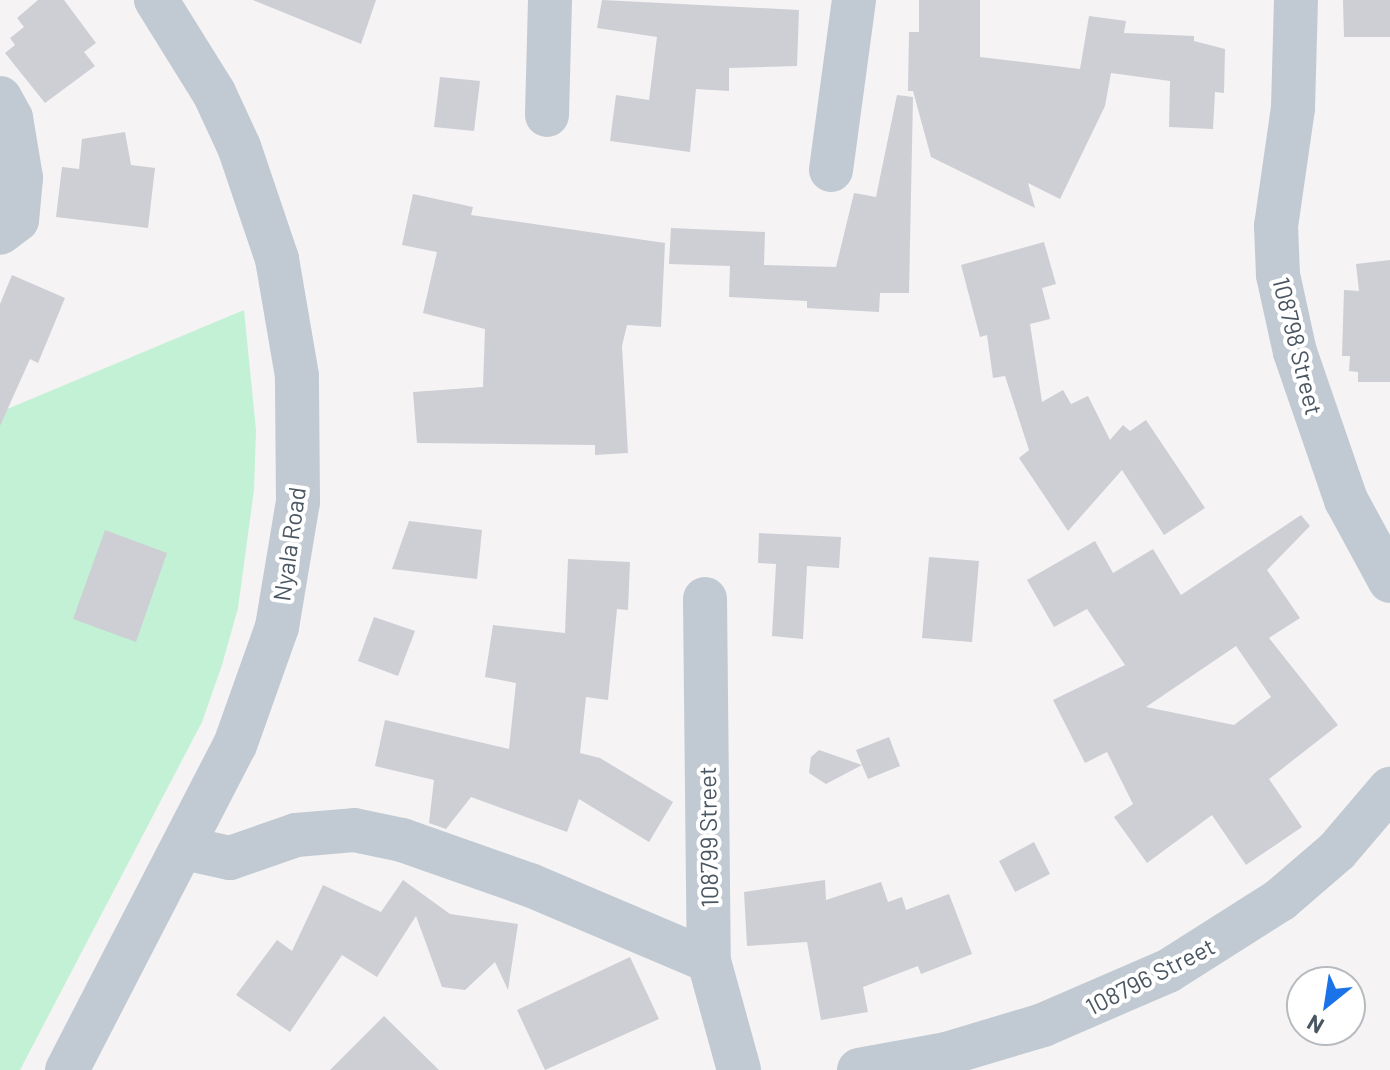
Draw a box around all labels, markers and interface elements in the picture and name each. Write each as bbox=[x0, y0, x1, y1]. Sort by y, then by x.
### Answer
street label: 108798 Street bbox=[1267, 274, 1329, 418]
street label: Nyala Road bbox=[267, 485, 311, 603]
street label: 108799 Street bbox=[692, 766, 724, 908]
street label: 108796 Street bbox=[1081, 931, 1219, 1021]
north arrow bbox=[1286, 966, 1366, 1046]
text: N bbox=[1302, 1010, 1328, 1040]

